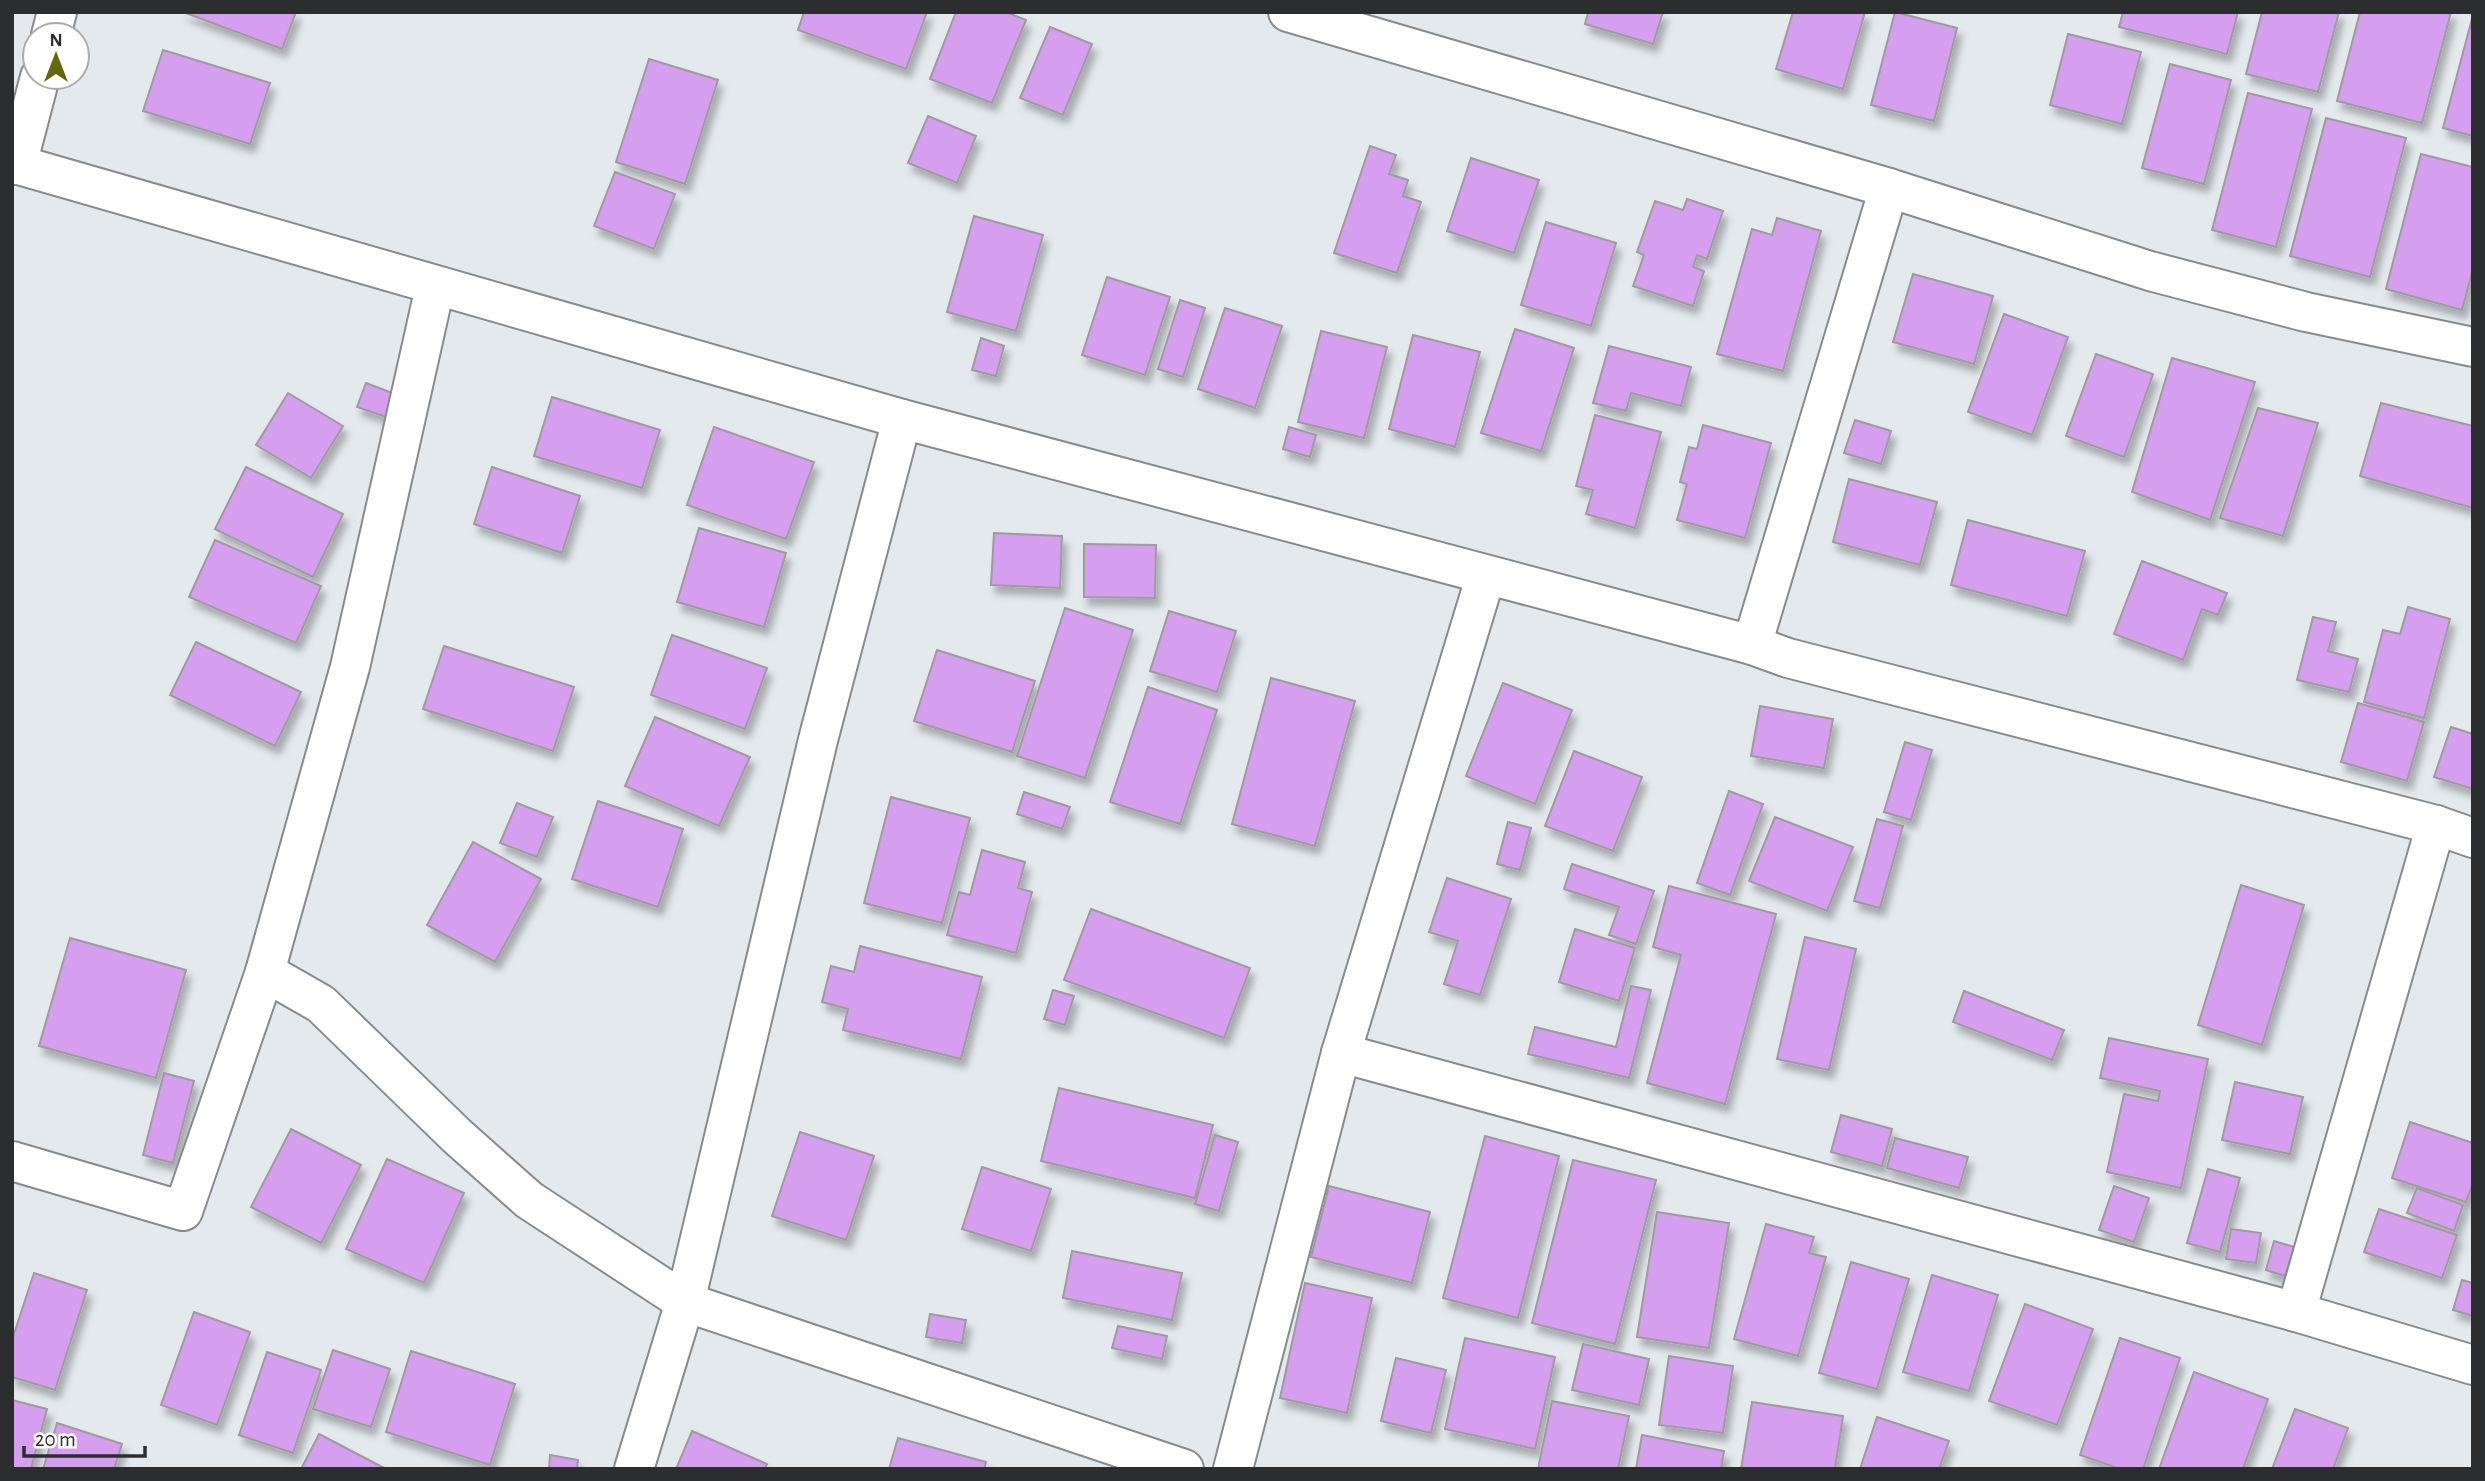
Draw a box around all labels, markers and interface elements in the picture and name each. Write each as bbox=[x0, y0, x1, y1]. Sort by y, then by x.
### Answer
north arrow bbox=[21, 21, 91, 91]
text: N bbox=[49, 31, 63, 50]
scale bar bbox=[24, 1414, 145, 1458]
text: 20 m bbox=[35, 1429, 76, 1450]

